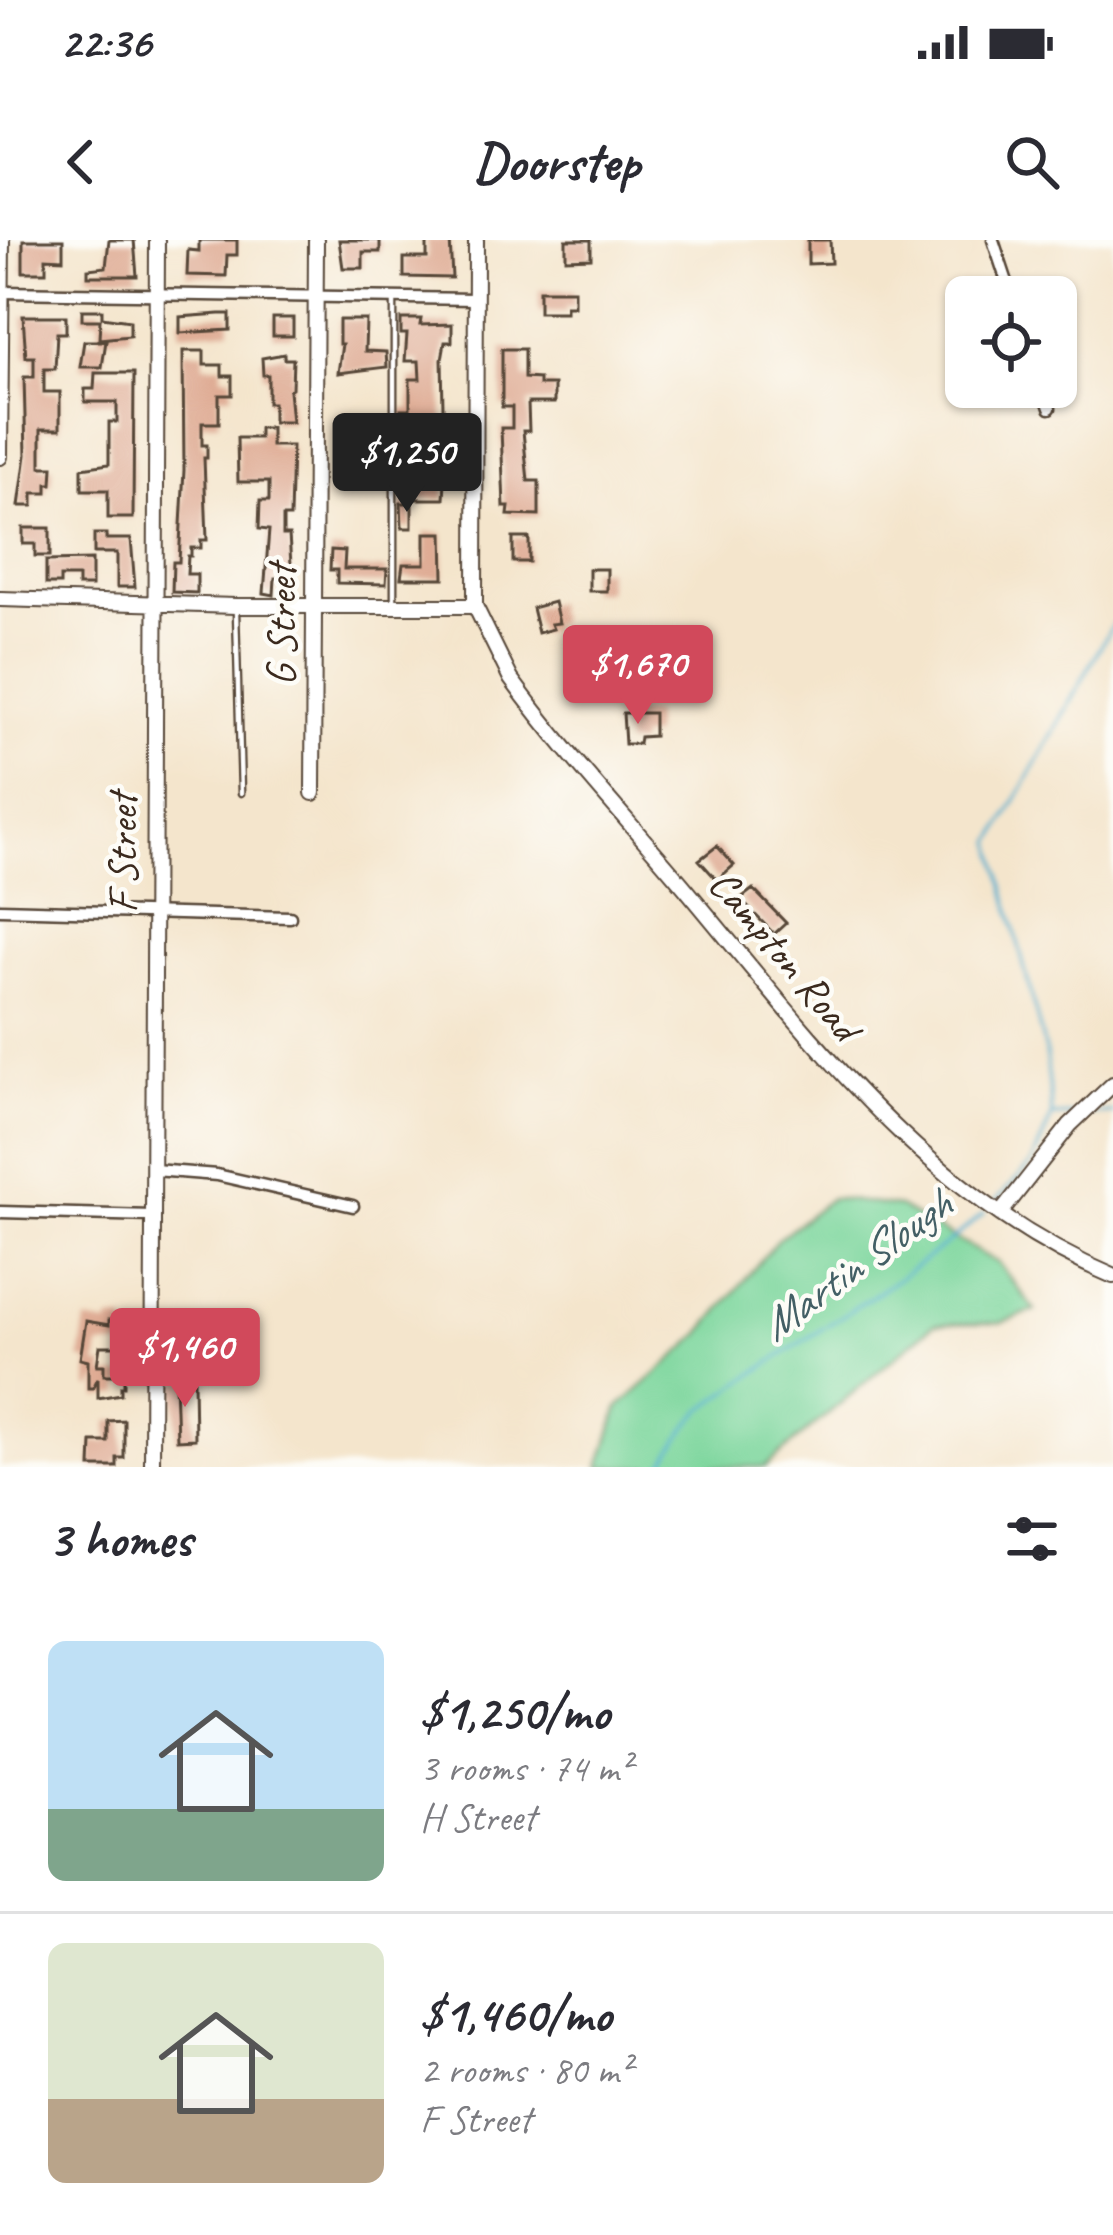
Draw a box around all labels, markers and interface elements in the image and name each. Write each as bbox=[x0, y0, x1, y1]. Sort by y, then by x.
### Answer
text: 22:36 bbox=[60, 14, 151, 71]
text: Doorstep bbox=[474, 128, 640, 196]
icon: back bbox=[48, 129, 114, 195]
icon: search bbox=[999, 129, 1065, 195]
map controls bbox=[945, 276, 1077, 408]
button: locate bbox=[945, 276, 1077, 408]
pin: $1,250 bbox=[309, 413, 505, 515]
text: $1,250 bbox=[360, 427, 454, 476]
street label: G Street bbox=[255, 559, 308, 686]
pin: $1,670 bbox=[540, 625, 736, 727]
text: $1,670 bbox=[590, 639, 686, 688]
street label: F Street bbox=[96, 788, 149, 913]
street label: Campton Road bbox=[697, 859, 875, 1056]
water label: Martin Slough bbox=[749, 1175, 965, 1353]
pin: $1,460 bbox=[87, 1308, 283, 1410]
text: $1,460 bbox=[137, 1322, 233, 1371]
icon: filters bbox=[999, 1506, 1065, 1572]
text: 3 homes bbox=[48, 1507, 192, 1571]
text: $1,250/mo bbox=[420, 1680, 609, 1744]
icon: home bbox=[144, 1689, 288, 1833]
text: 3 rooms · 74 m² bbox=[420, 1744, 631, 1793]
text: H Street bbox=[420, 1793, 536, 1842]
text: $1,460/mo bbox=[420, 1982, 611, 2046]
icon: home bbox=[144, 1991, 288, 2135]
text: 2 rooms · 80 m² bbox=[420, 2046, 631, 2095]
text: F Street bbox=[420, 2095, 531, 2144]

